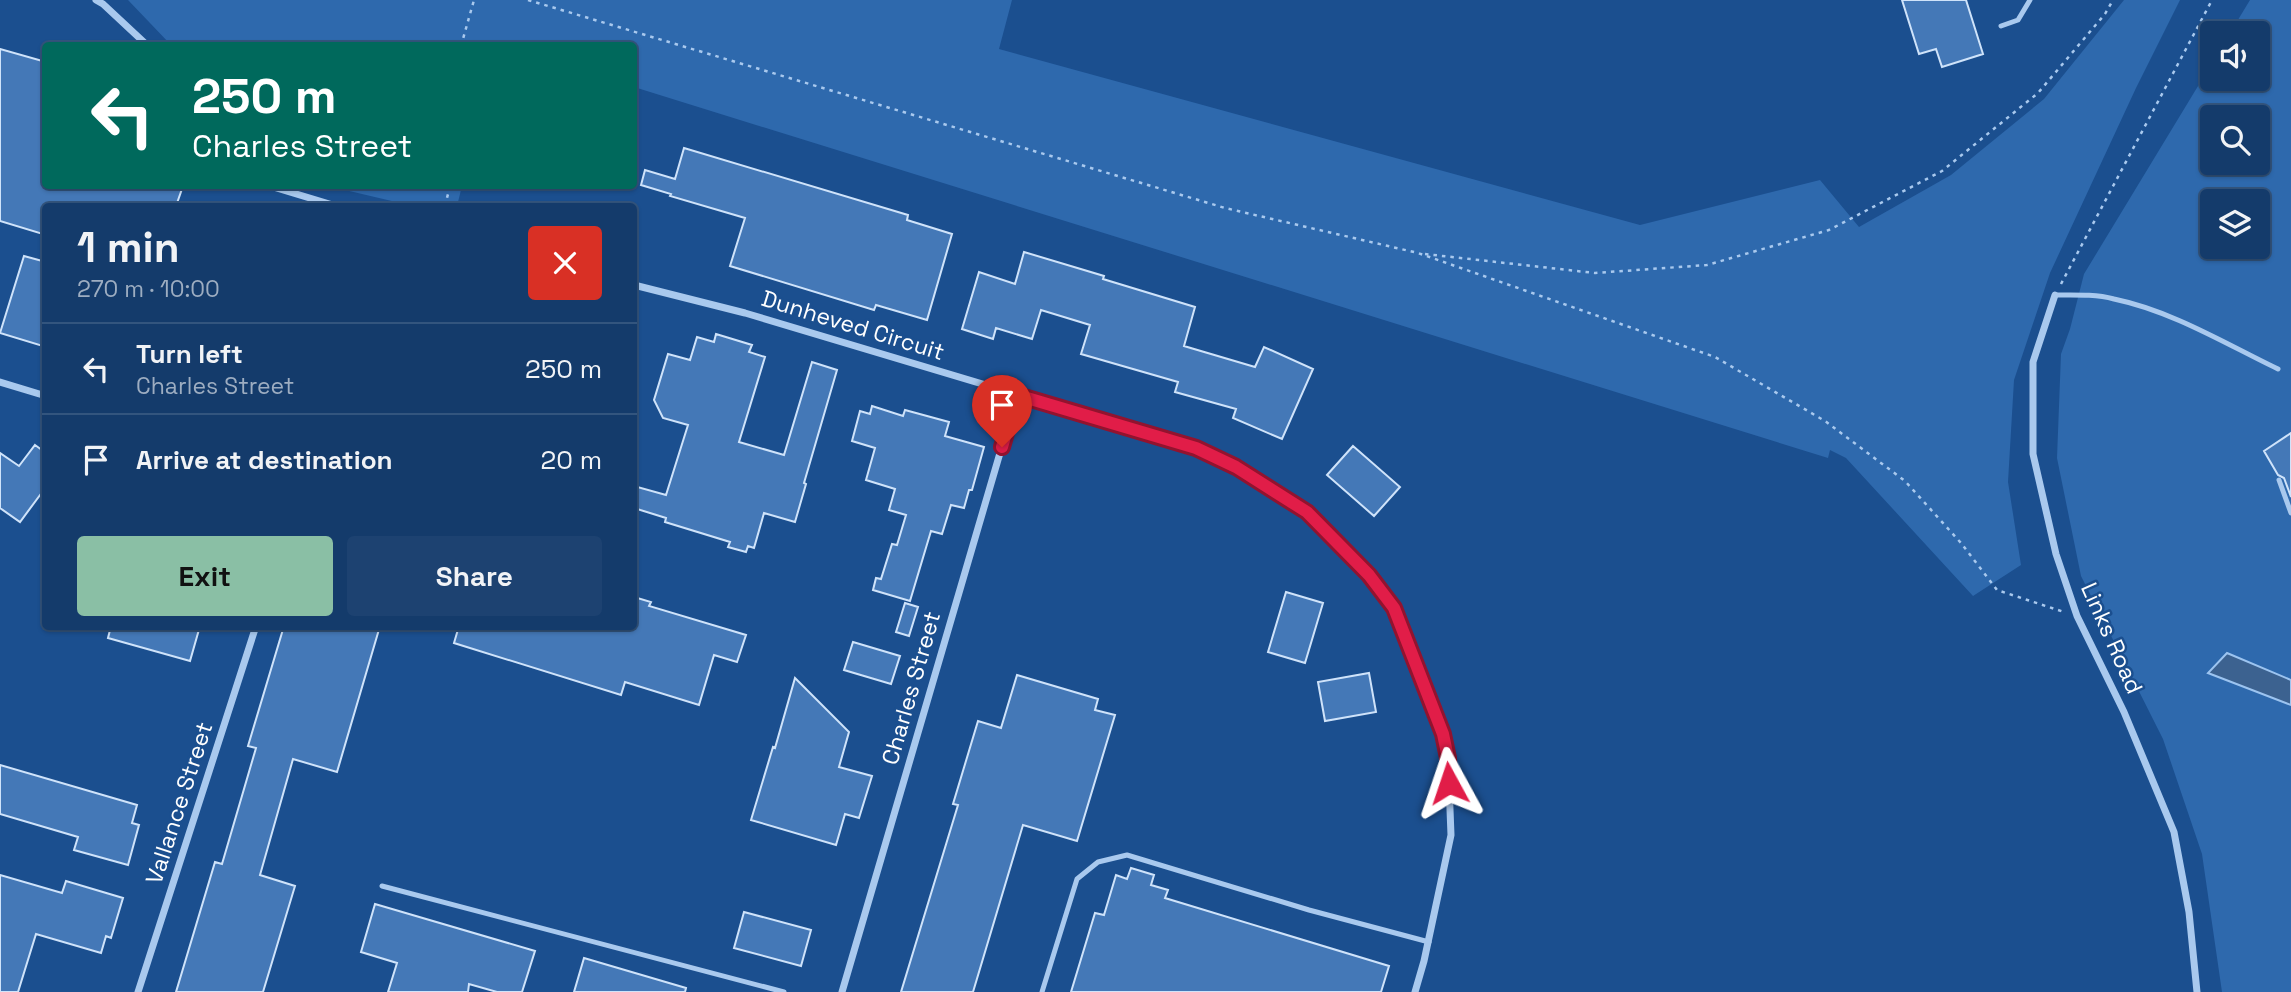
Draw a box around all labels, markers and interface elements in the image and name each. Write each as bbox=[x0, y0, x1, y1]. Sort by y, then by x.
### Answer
map controls bbox=[2200, 21, 2270, 259]
button: sound bbox=[2200, 21, 2270, 91]
text: 250 m bbox=[192, 65, 337, 127]
icon: left bbox=[77, 70, 168, 161]
button: search bbox=[2200, 105, 2270, 175]
text: Charles Street bbox=[192, 126, 412, 166]
button: layers bbox=[2200, 189, 2270, 259]
text: 1 min bbox=[77, 221, 180, 274]
button: close bbox=[528, 226, 602, 300]
text: 270 m · 10:00 bbox=[77, 274, 220, 304]
street label: Dunheved Circuit bbox=[758, 283, 948, 367]
text: Turn left bbox=[136, 337, 243, 371]
icon: left bbox=[77, 350, 115, 388]
text: 250 m bbox=[525, 352, 602, 386]
text: Charles Street bbox=[136, 371, 294, 401]
pin bbox=[972, 375, 1032, 447]
icon: arrive bbox=[983, 386, 1021, 424]
icon: arrive bbox=[77, 441, 115, 479]
text: Arrive at destination bbox=[136, 443, 393, 477]
text: 20 m bbox=[541, 443, 602, 477]
button: Exit bbox=[77, 536, 333, 616]
button: Share bbox=[347, 536, 602, 616]
street label: Links Road bbox=[2074, 578, 2150, 698]
street label: Charles Street bbox=[875, 608, 947, 768]
street label: Vallance Street bbox=[139, 718, 219, 888]
position arrow bbox=[1412, 746, 1486, 820]

